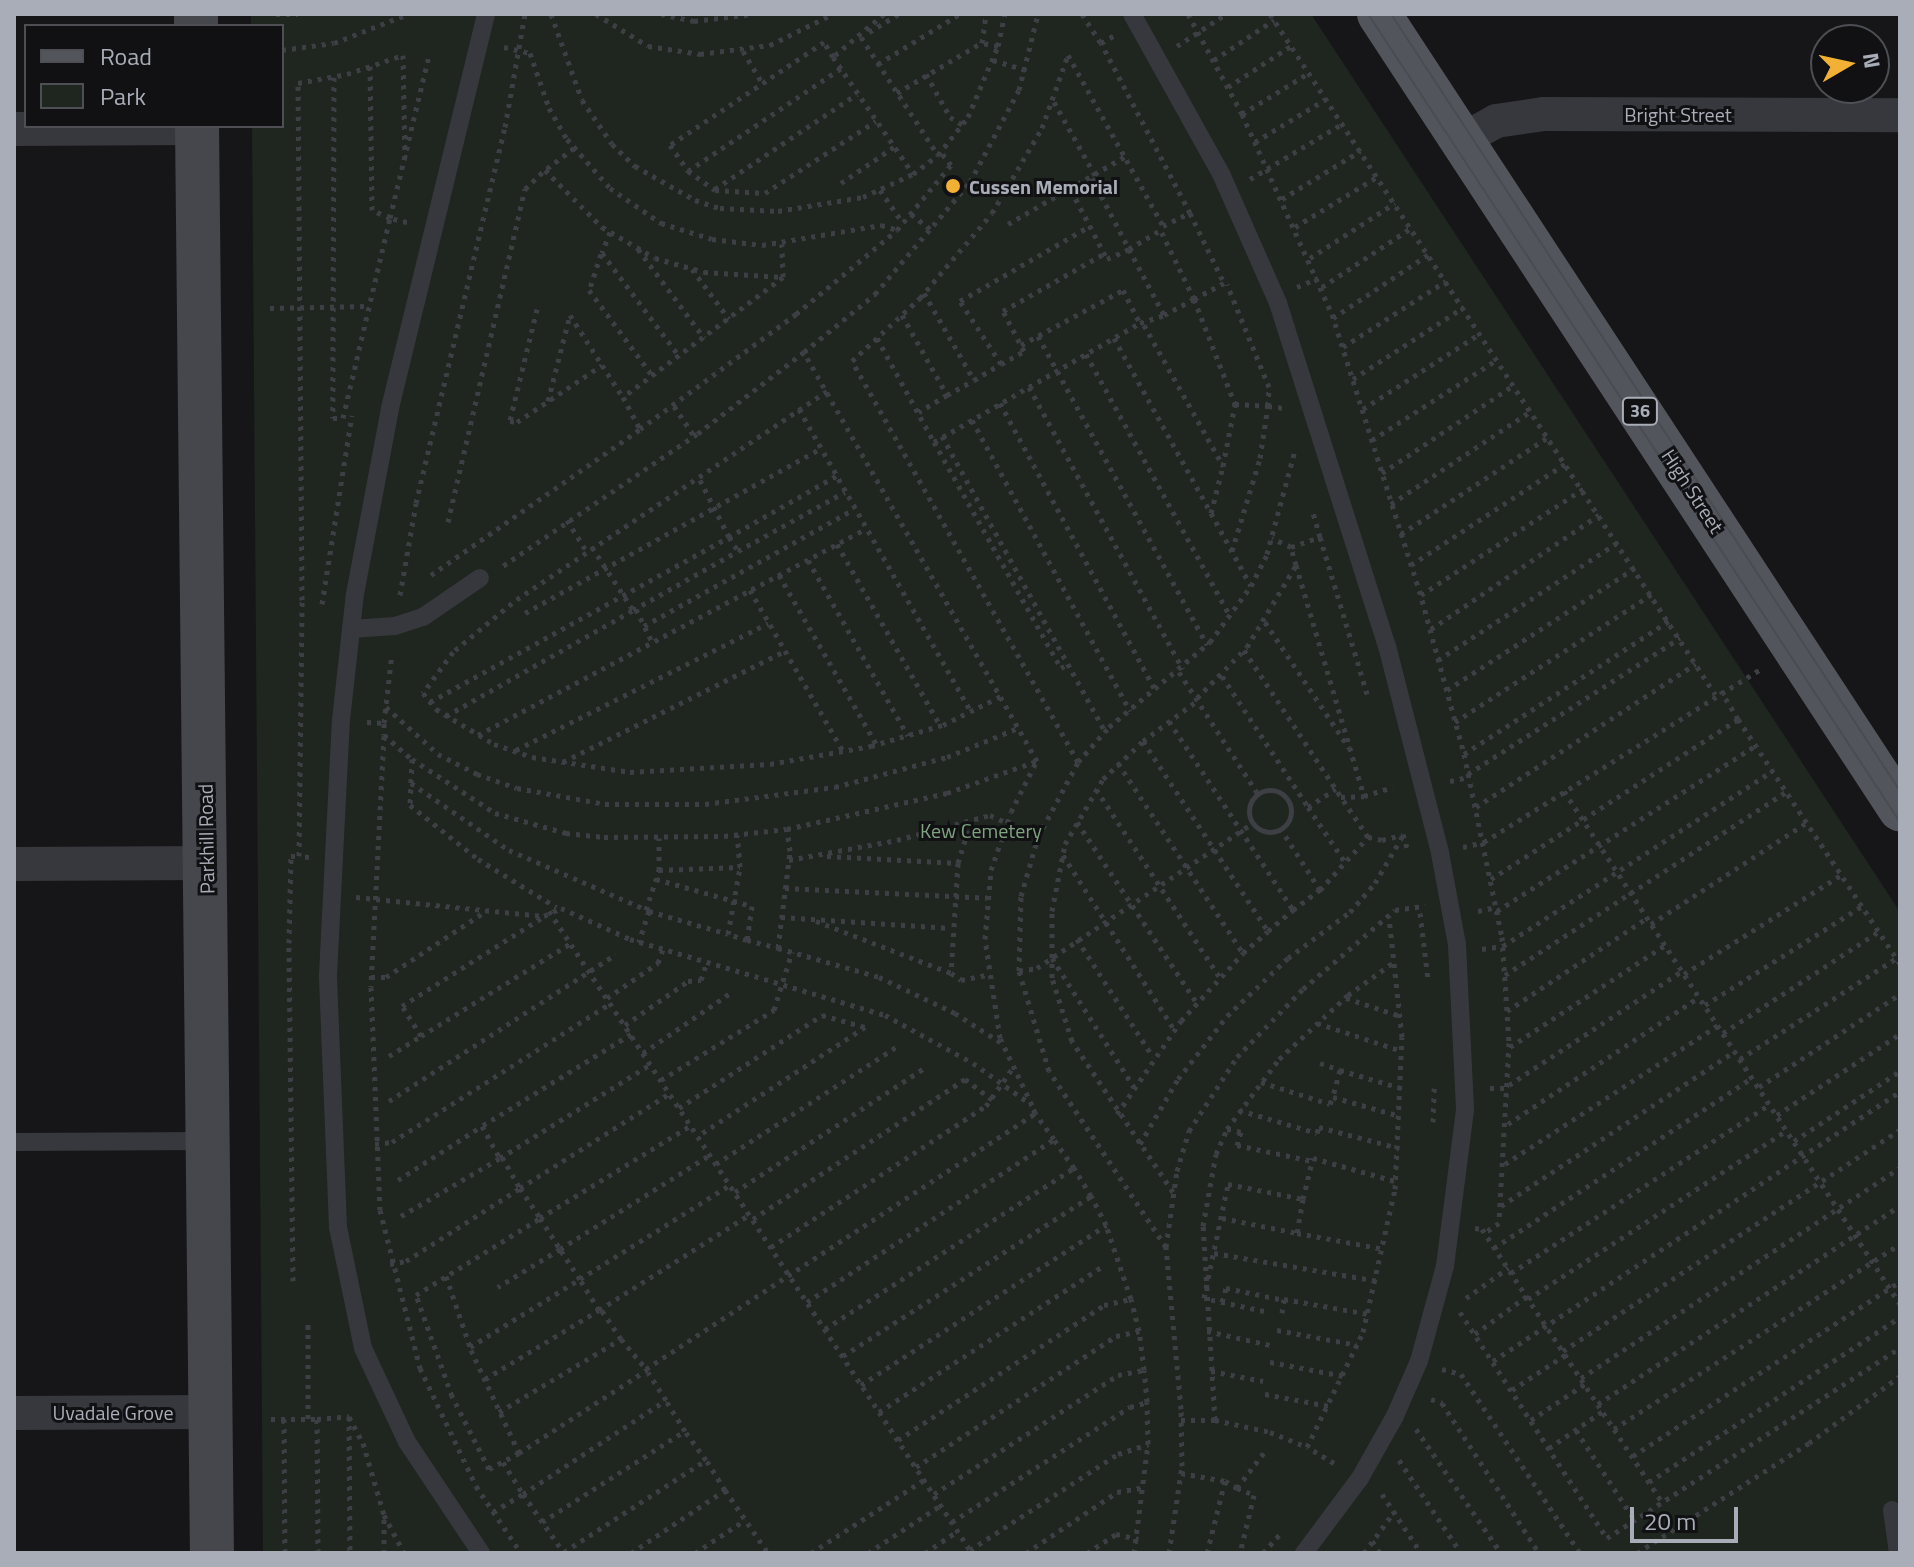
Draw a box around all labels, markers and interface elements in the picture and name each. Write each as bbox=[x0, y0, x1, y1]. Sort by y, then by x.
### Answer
legend bbox=[24, 24, 284, 128]
north arrow bbox=[1810, 24, 1890, 104]
text: Road bbox=[100, 38, 152, 74]
text: N bbox=[1854, 50, 1890, 71]
text: Park bbox=[100, 78, 146, 114]
street label: Bright Street bbox=[1624, 102, 1732, 126]
place label: Cussen Memorial bbox=[969, 174, 1118, 198]
marker: Cussen Memorial bbox=[944, 177, 962, 195]
road number: 36 bbox=[1620, 397, 1660, 425]
street label: High Street bbox=[1657, 445, 1729, 537]
street label: Parkhill Road bbox=[193, 784, 219, 894]
park label: Kew Cemetery bbox=[920, 818, 1042, 842]
street label: Uvadale Grove bbox=[52, 1400, 174, 1424]
scale bar bbox=[1634, 1491, 1742, 1541]
text: 20 m bbox=[1644, 1503, 1696, 1539]

